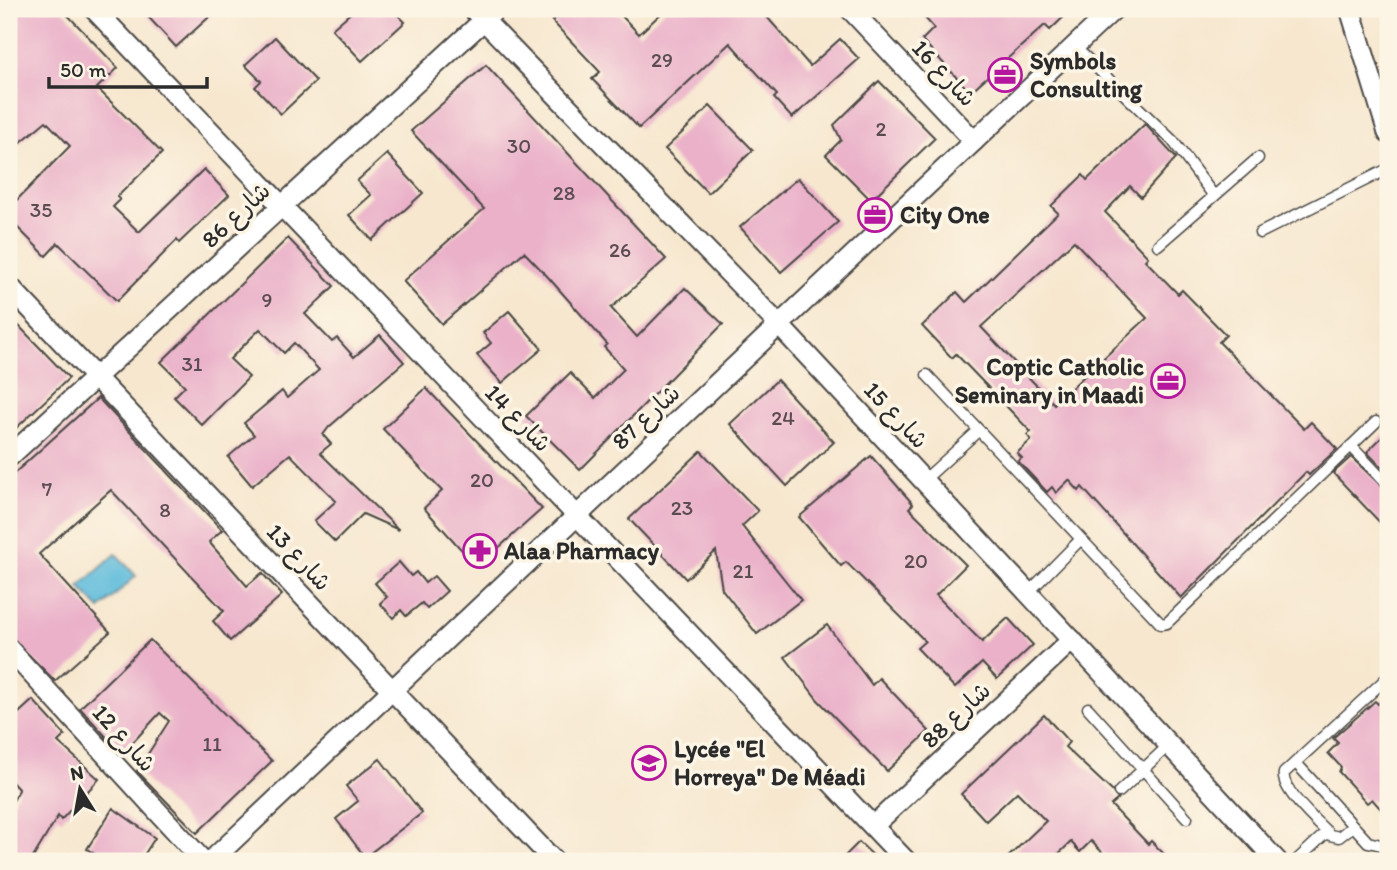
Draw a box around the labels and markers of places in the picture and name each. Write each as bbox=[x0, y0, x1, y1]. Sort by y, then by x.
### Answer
place label: Symbols Consulting bbox=[1030, 46, 1143, 104]
office icon: Symbols Consulting bbox=[986, 56, 1024, 94]
office icon: City One bbox=[856, 196, 894, 234]
place label: City One bbox=[900, 200, 990, 230]
place label: Coptic Catholic Seminary in Maadi bbox=[955, 352, 1144, 410]
office icon: Coptic Catholic Seminary in Maadi bbox=[1149, 362, 1187, 400]
pharmacy icon: Alaa Pharmacy bbox=[461, 532, 499, 570]
place label: Alaa Pharmacy bbox=[503, 536, 659, 566]
place label: Lycée "El Horreya" De Méadi bbox=[674, 734, 866, 792]
school or university icon: Lycée "El Horreya" De Méadi bbox=[630, 744, 668, 782]

